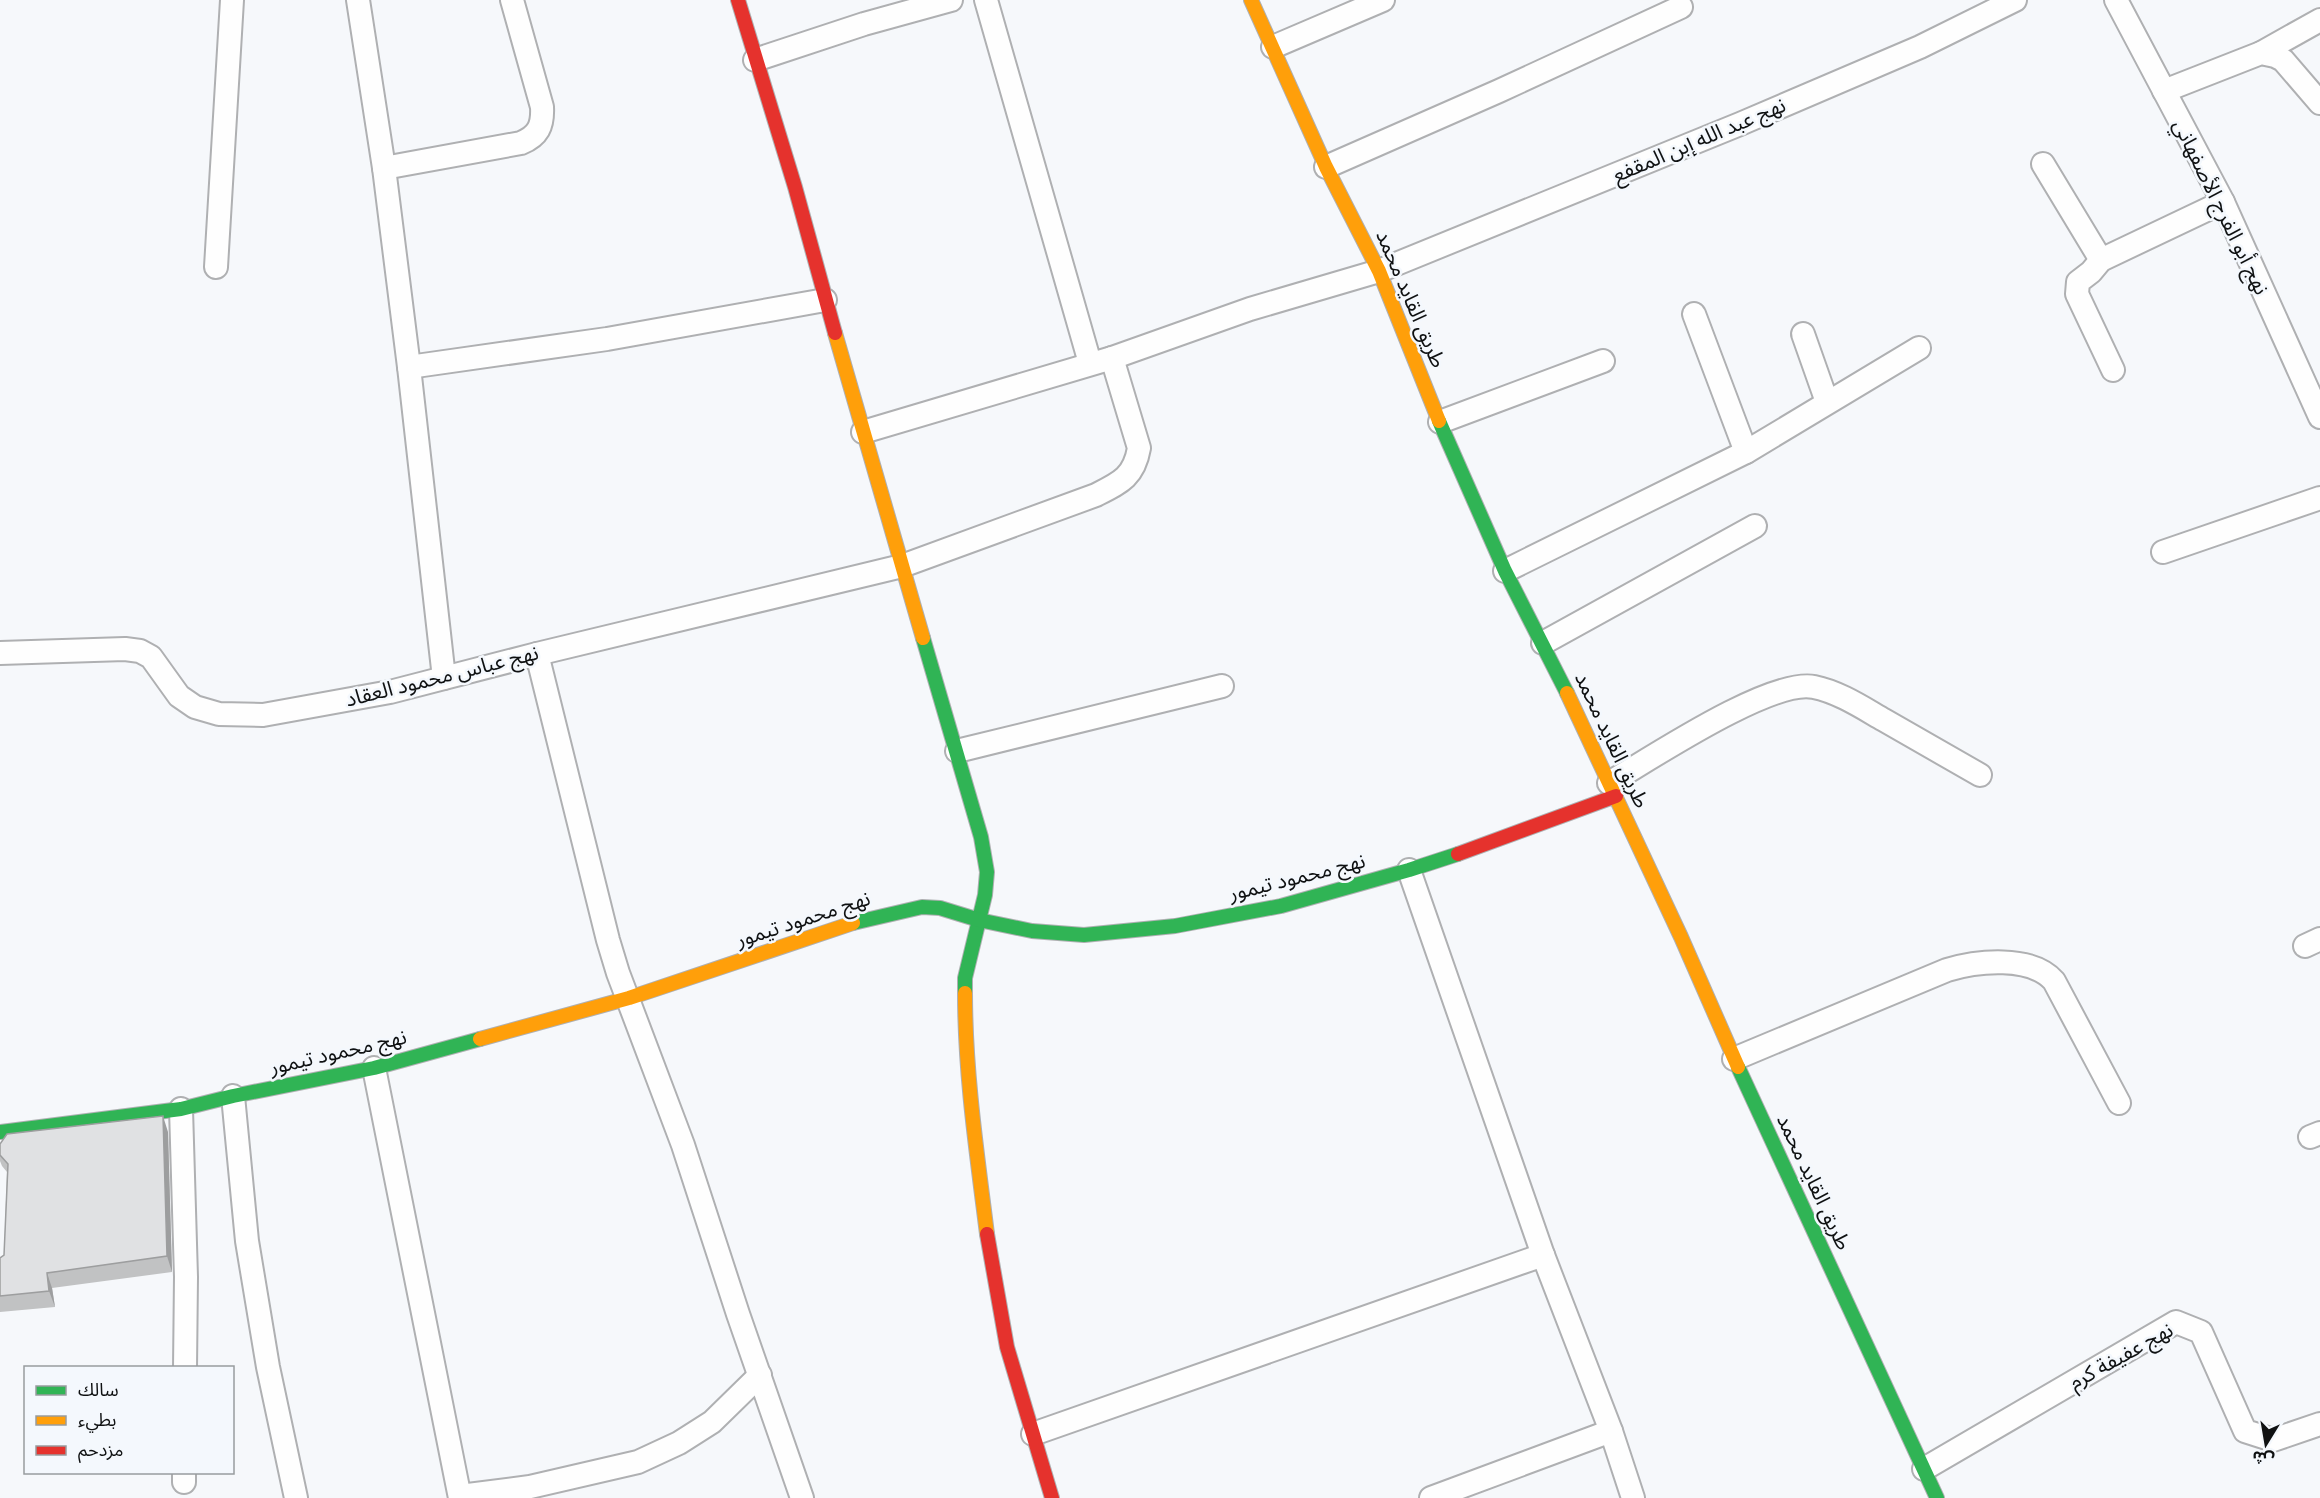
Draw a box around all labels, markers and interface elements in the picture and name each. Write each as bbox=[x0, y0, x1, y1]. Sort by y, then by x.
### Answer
street label: نهج عبد الله إبن المقفع bbox=[1609, 93, 1790, 190]
street label: نهج أبو الفرج الأصفهاني bbox=[2165, 115, 2274, 300]
street label: طريق القايد محمد bbox=[1370, 227, 1451, 372]
street label: نهج عباس محمود العقاد bbox=[343, 640, 542, 715]
street label: طريق القايد محمد bbox=[1569, 668, 1654, 812]
street label: نهج محمود تيمور bbox=[1225, 848, 1369, 909]
street label: نهج محمود تيمور bbox=[732, 886, 874, 955]
street label: نهج محمود تيمور bbox=[266, 1025, 410, 1083]
street label: طريق القايد محمد bbox=[1771, 1110, 1856, 1254]
street label: نهج عفيفة كرم bbox=[2065, 1318, 2179, 1398]
legend bbox=[24, 1366, 234, 1474]
text: سالك bbox=[78, 1379, 119, 1400]
text: بطيء bbox=[78, 1409, 116, 1433]
north arrow bbox=[2236, 1414, 2296, 1474]
text: مزدحم bbox=[78, 1439, 123, 1463]
text: ش bbox=[2251, 1447, 2276, 1470]

